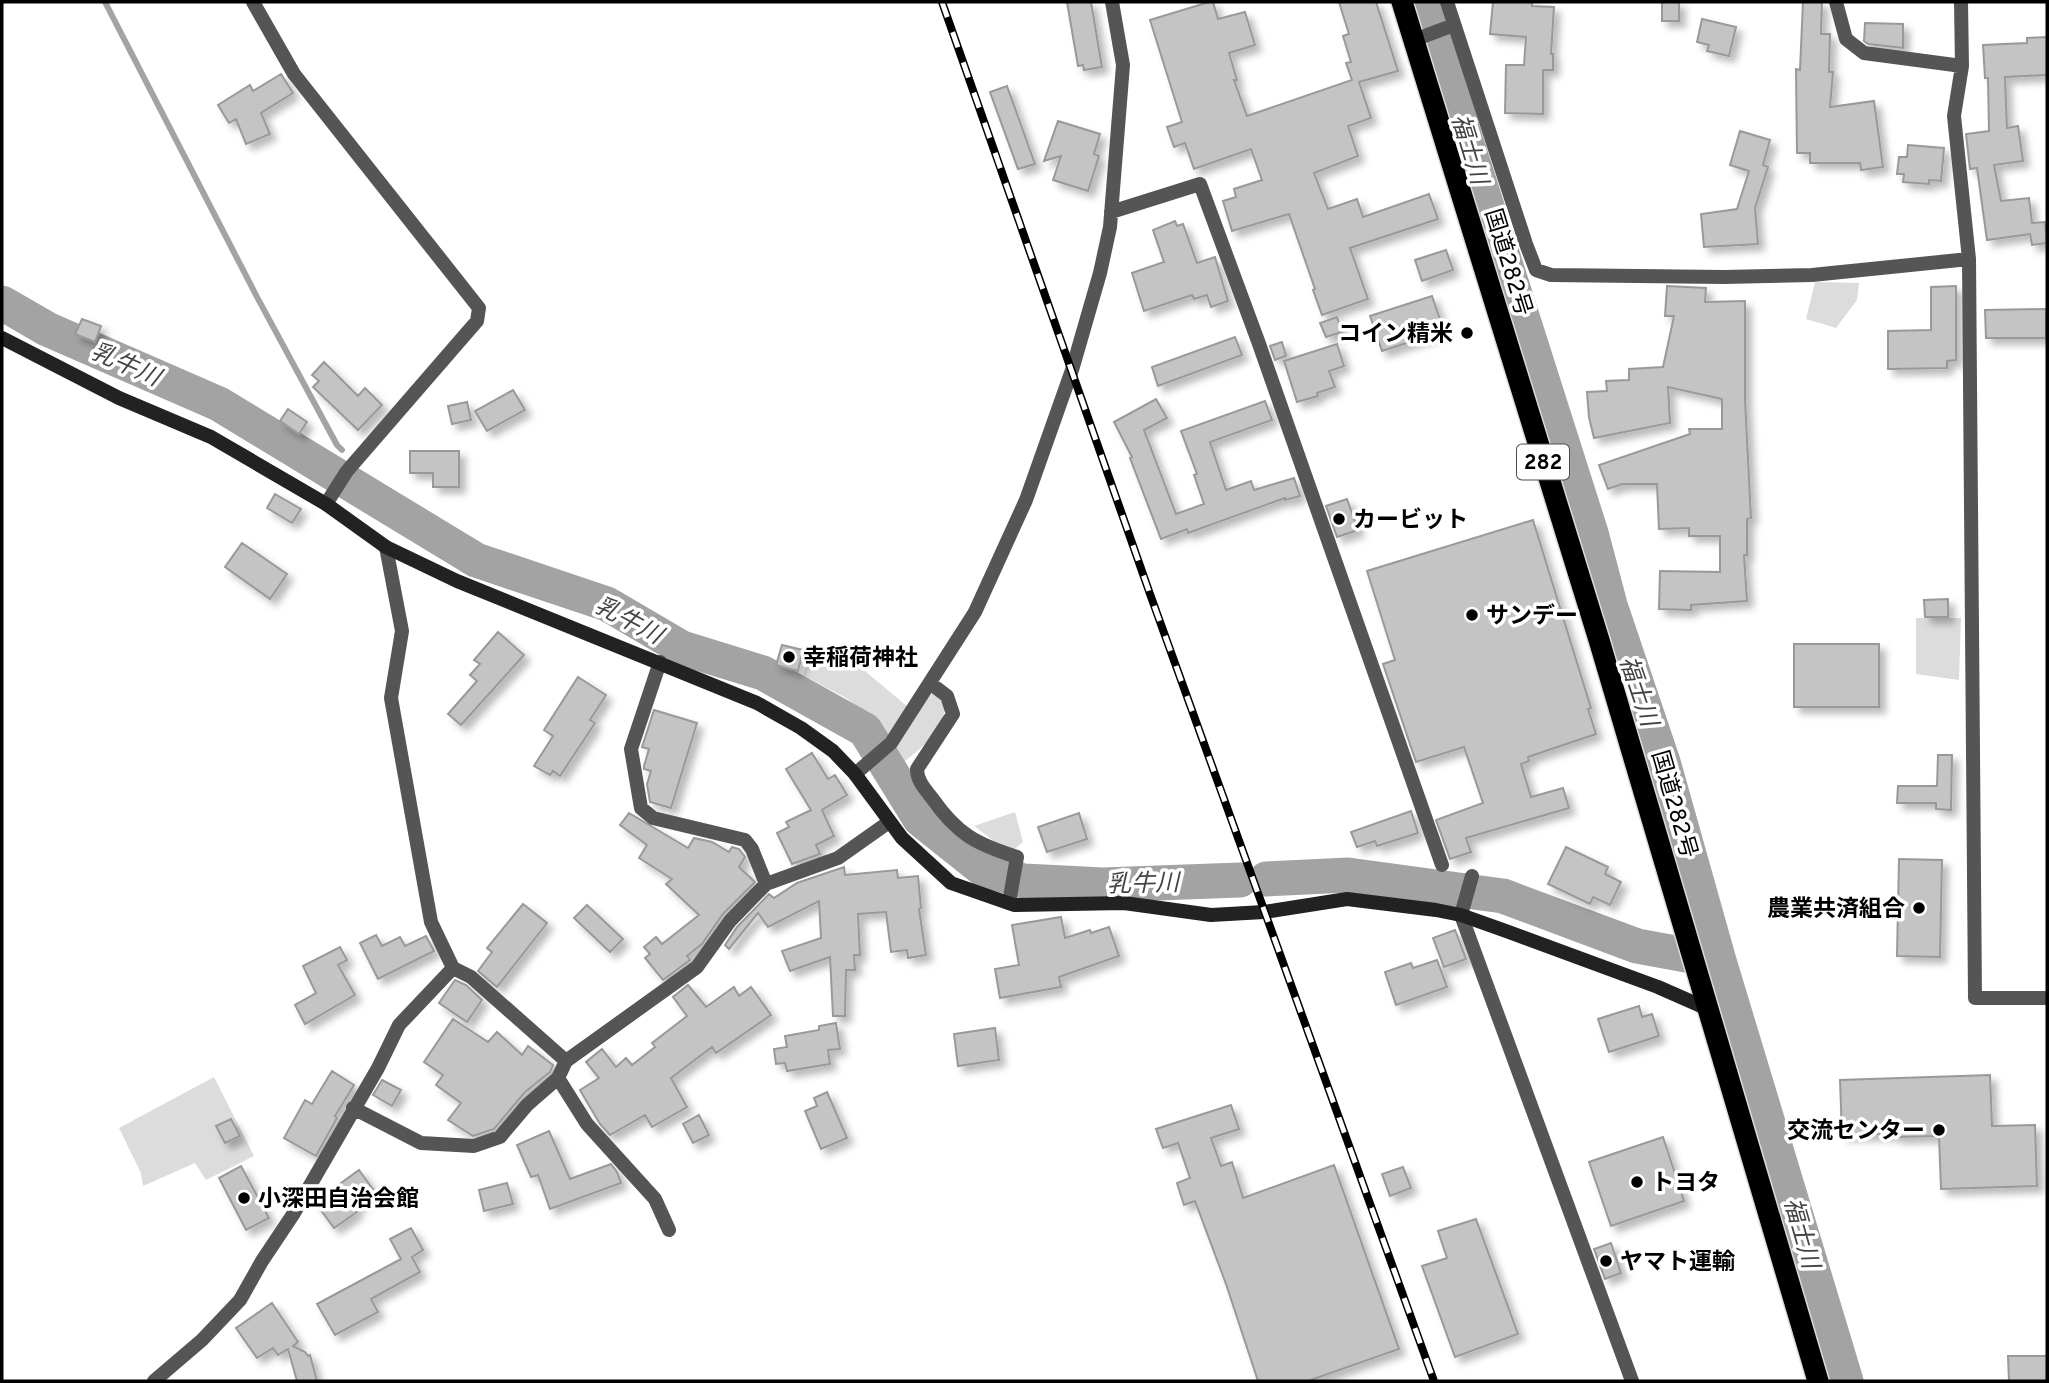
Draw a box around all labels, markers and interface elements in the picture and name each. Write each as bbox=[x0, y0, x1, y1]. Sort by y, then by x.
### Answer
water label: 福士川 bbox=[1443, 111, 1494, 191]
street label: 国道282号 bbox=[1477, 206, 1537, 320]
place label: コイン精米 bbox=[1338, 321, 1453, 350]
marker: コイン精米 bbox=[1459, 325, 1475, 341]
water label: 乳牛川 bbox=[86, 337, 167, 395]
road number: 282 bbox=[1517, 444, 1569, 480]
place label: カービット bbox=[1353, 507, 1468, 536]
marker: カービット bbox=[1331, 511, 1347, 527]
water label: 乳牛川 bbox=[589, 592, 670, 653]
place label: サンデー bbox=[1486, 603, 1578, 632]
marker: サンデー bbox=[1464, 607, 1480, 623]
place label: 幸稲荷神社 bbox=[803, 645, 918, 674]
marker: 幸稲荷神社 bbox=[781, 649, 797, 665]
water label: 福士川 bbox=[1611, 653, 1664, 733]
street label: 国道282号 bbox=[1643, 747, 1702, 862]
water label: 乳牛川 bbox=[1107, 869, 1182, 901]
place label: 農業共済組合 bbox=[1767, 896, 1905, 925]
marker: 農業共済組合 bbox=[1911, 900, 1927, 916]
place label: 交流センター bbox=[1787, 1118, 1925, 1147]
marker: 交流センター bbox=[1931, 1122, 1947, 1138]
place label: トヨタ bbox=[1651, 1170, 1720, 1199]
marker: トヨタ bbox=[1629, 1174, 1645, 1190]
place label: 小深田自治会館 bbox=[258, 1186, 419, 1215]
marker: 小深田自治会館 bbox=[236, 1190, 252, 1206]
water label: 福士川 bbox=[1776, 1195, 1825, 1275]
place label: ヤマト運輸 bbox=[1620, 1249, 1735, 1278]
marker: ヤマト運輸 bbox=[1598, 1253, 1614, 1269]

